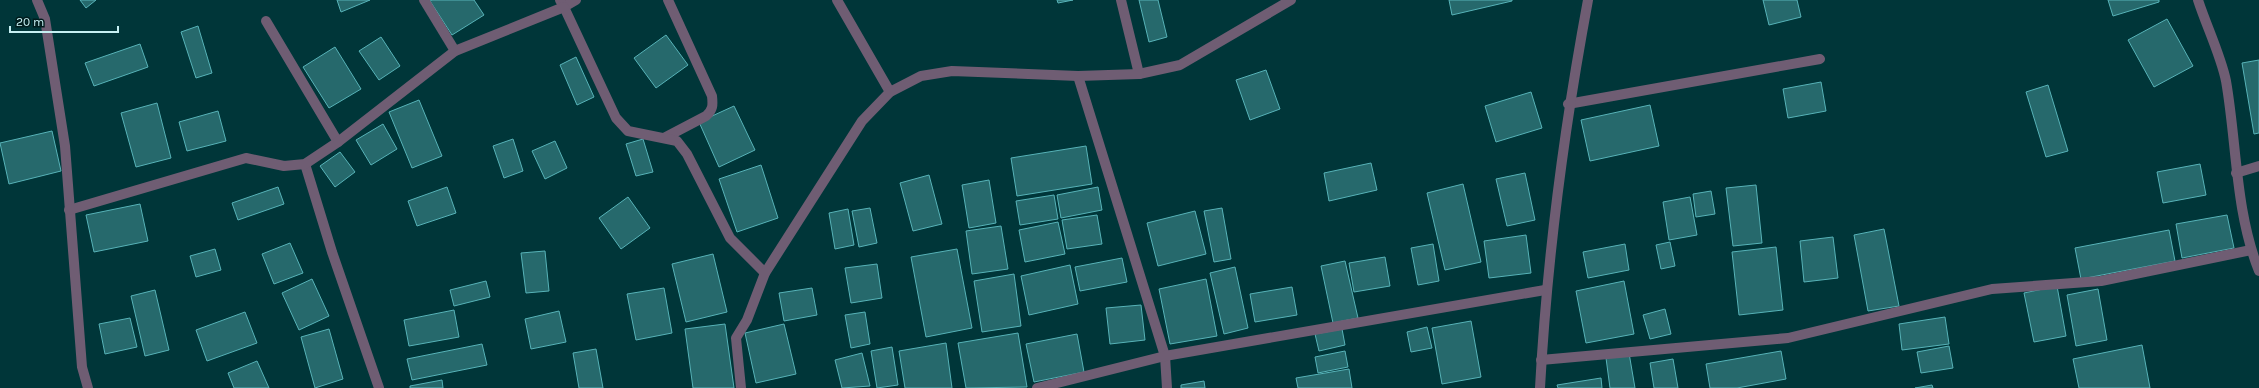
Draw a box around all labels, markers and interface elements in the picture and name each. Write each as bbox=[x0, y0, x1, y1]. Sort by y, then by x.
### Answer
scale bar bbox=[10, 8, 118, 34]
text: 20 m bbox=[16, 15, 44, 29]

